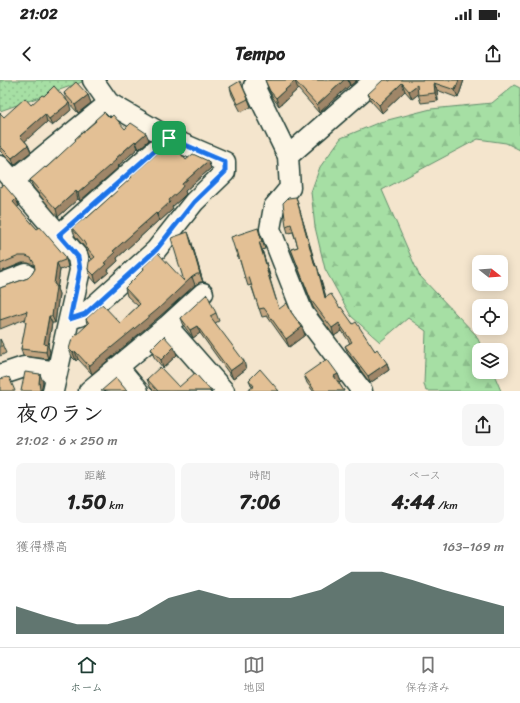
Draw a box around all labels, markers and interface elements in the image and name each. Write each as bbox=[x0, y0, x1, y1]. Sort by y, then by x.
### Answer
text: 21:02 bbox=[20, 1, 58, 27]
text: Tempo bbox=[235, 38, 285, 70]
icon: back bbox=[16, 43, 38, 65]
icon: share bbox=[482, 43, 504, 65]
pin bbox=[152, 121, 186, 155]
icon: arrive bbox=[158, 127, 180, 149]
north arrow bbox=[472, 255, 508, 291]
map controls bbox=[472, 255, 508, 379]
button: locate bbox=[472, 299, 508, 335]
button: layers bbox=[472, 343, 508, 379]
text: 夜のラン bbox=[16, 394, 104, 433]
button: share bbox=[462, 404, 504, 446]
text: 21:02 · 6 × 250 m bbox=[16, 429, 117, 452]
text: 距離 bbox=[84, 466, 106, 485]
text: 時間 bbox=[249, 466, 271, 485]
text: ペース bbox=[408, 466, 441, 485]
text: 1.50 bbox=[67, 485, 106, 520]
text: 7:06 bbox=[239, 485, 281, 520]
text: 4:44 bbox=[392, 485, 435, 520]
text: km bbox=[106, 496, 124, 515]
text: /km bbox=[435, 496, 458, 515]
text: 獲得標高 bbox=[16, 535, 68, 558]
text: 163–169 m bbox=[442, 535, 504, 558]
tab: ホーム bbox=[70, 654, 103, 697]
tab: 地図 bbox=[243, 654, 265, 697]
tab: 保存済み bbox=[406, 654, 450, 697]

